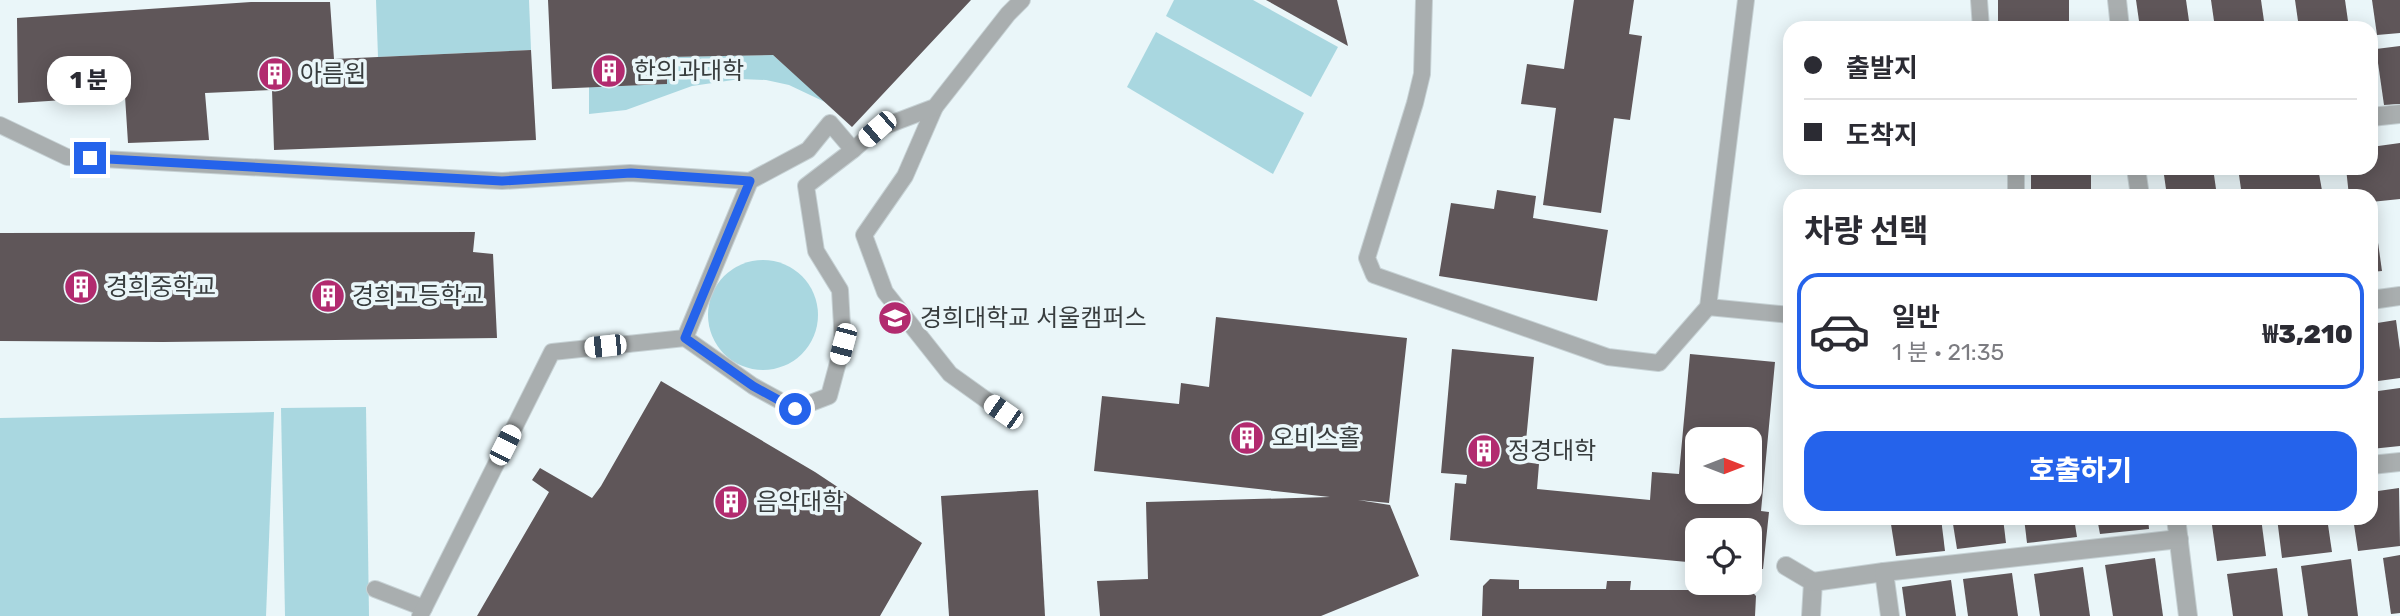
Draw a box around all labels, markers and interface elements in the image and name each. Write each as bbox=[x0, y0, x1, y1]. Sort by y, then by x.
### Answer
building icon: 한의과대학 bbox=[590, 52, 628, 90]
text: 출발지 bbox=[1846, 53, 1918, 84]
building icon: 아름원 bbox=[256, 55, 294, 93]
callout: 1 분 bbox=[48, 57, 132, 106]
place label: 한의과대학 bbox=[634, 57, 744, 85]
place label: 아름원 bbox=[300, 60, 366, 88]
text: 1 분 bbox=[70, 66, 108, 94]
car bbox=[855, 107, 900, 151]
text: 도착지 bbox=[1846, 120, 1918, 151]
route end bbox=[74, 142, 106, 174]
text: 차량 선택 bbox=[1804, 212, 1929, 250]
building icon: 경희중학교 bbox=[62, 268, 100, 306]
place label: 경희중학교 bbox=[106, 273, 216, 301]
building icon: 경희고등학교 bbox=[309, 277, 347, 315]
place label: 경희고등학교 bbox=[352, 282, 484, 310]
school or university icon: 경희대학교 서울캠퍼스 bbox=[876, 299, 914, 337]
icon: car bbox=[1808, 300, 1871, 363]
text: 일반 bbox=[1892, 302, 1940, 333]
place label: 경희대학교 서울캠퍼스 bbox=[920, 304, 1147, 332]
text: ₩3,210 bbox=[2263, 319, 2353, 350]
car bbox=[828, 321, 859, 367]
car bbox=[584, 333, 627, 359]
text: 1 분 · 21:35 bbox=[1892, 338, 2004, 366]
car bbox=[980, 391, 1027, 433]
route start bbox=[779, 393, 811, 425]
building icon: 오비스홀 bbox=[1228, 419, 1266, 457]
car bbox=[487, 422, 524, 468]
place label: 오비스홀 bbox=[1272, 424, 1360, 452]
north arrow bbox=[1685, 427, 1762, 504]
map controls bbox=[1685, 427, 1762, 595]
button: 호출하기 bbox=[1804, 431, 2357, 511]
building icon: 정경대학 bbox=[1465, 432, 1503, 470]
place label: 정경대학 bbox=[1508, 437, 1596, 465]
building icon: 음악대학 bbox=[712, 483, 750, 521]
place label: 음악대학 bbox=[756, 488, 844, 516]
button: locate bbox=[1685, 518, 1762, 595]

